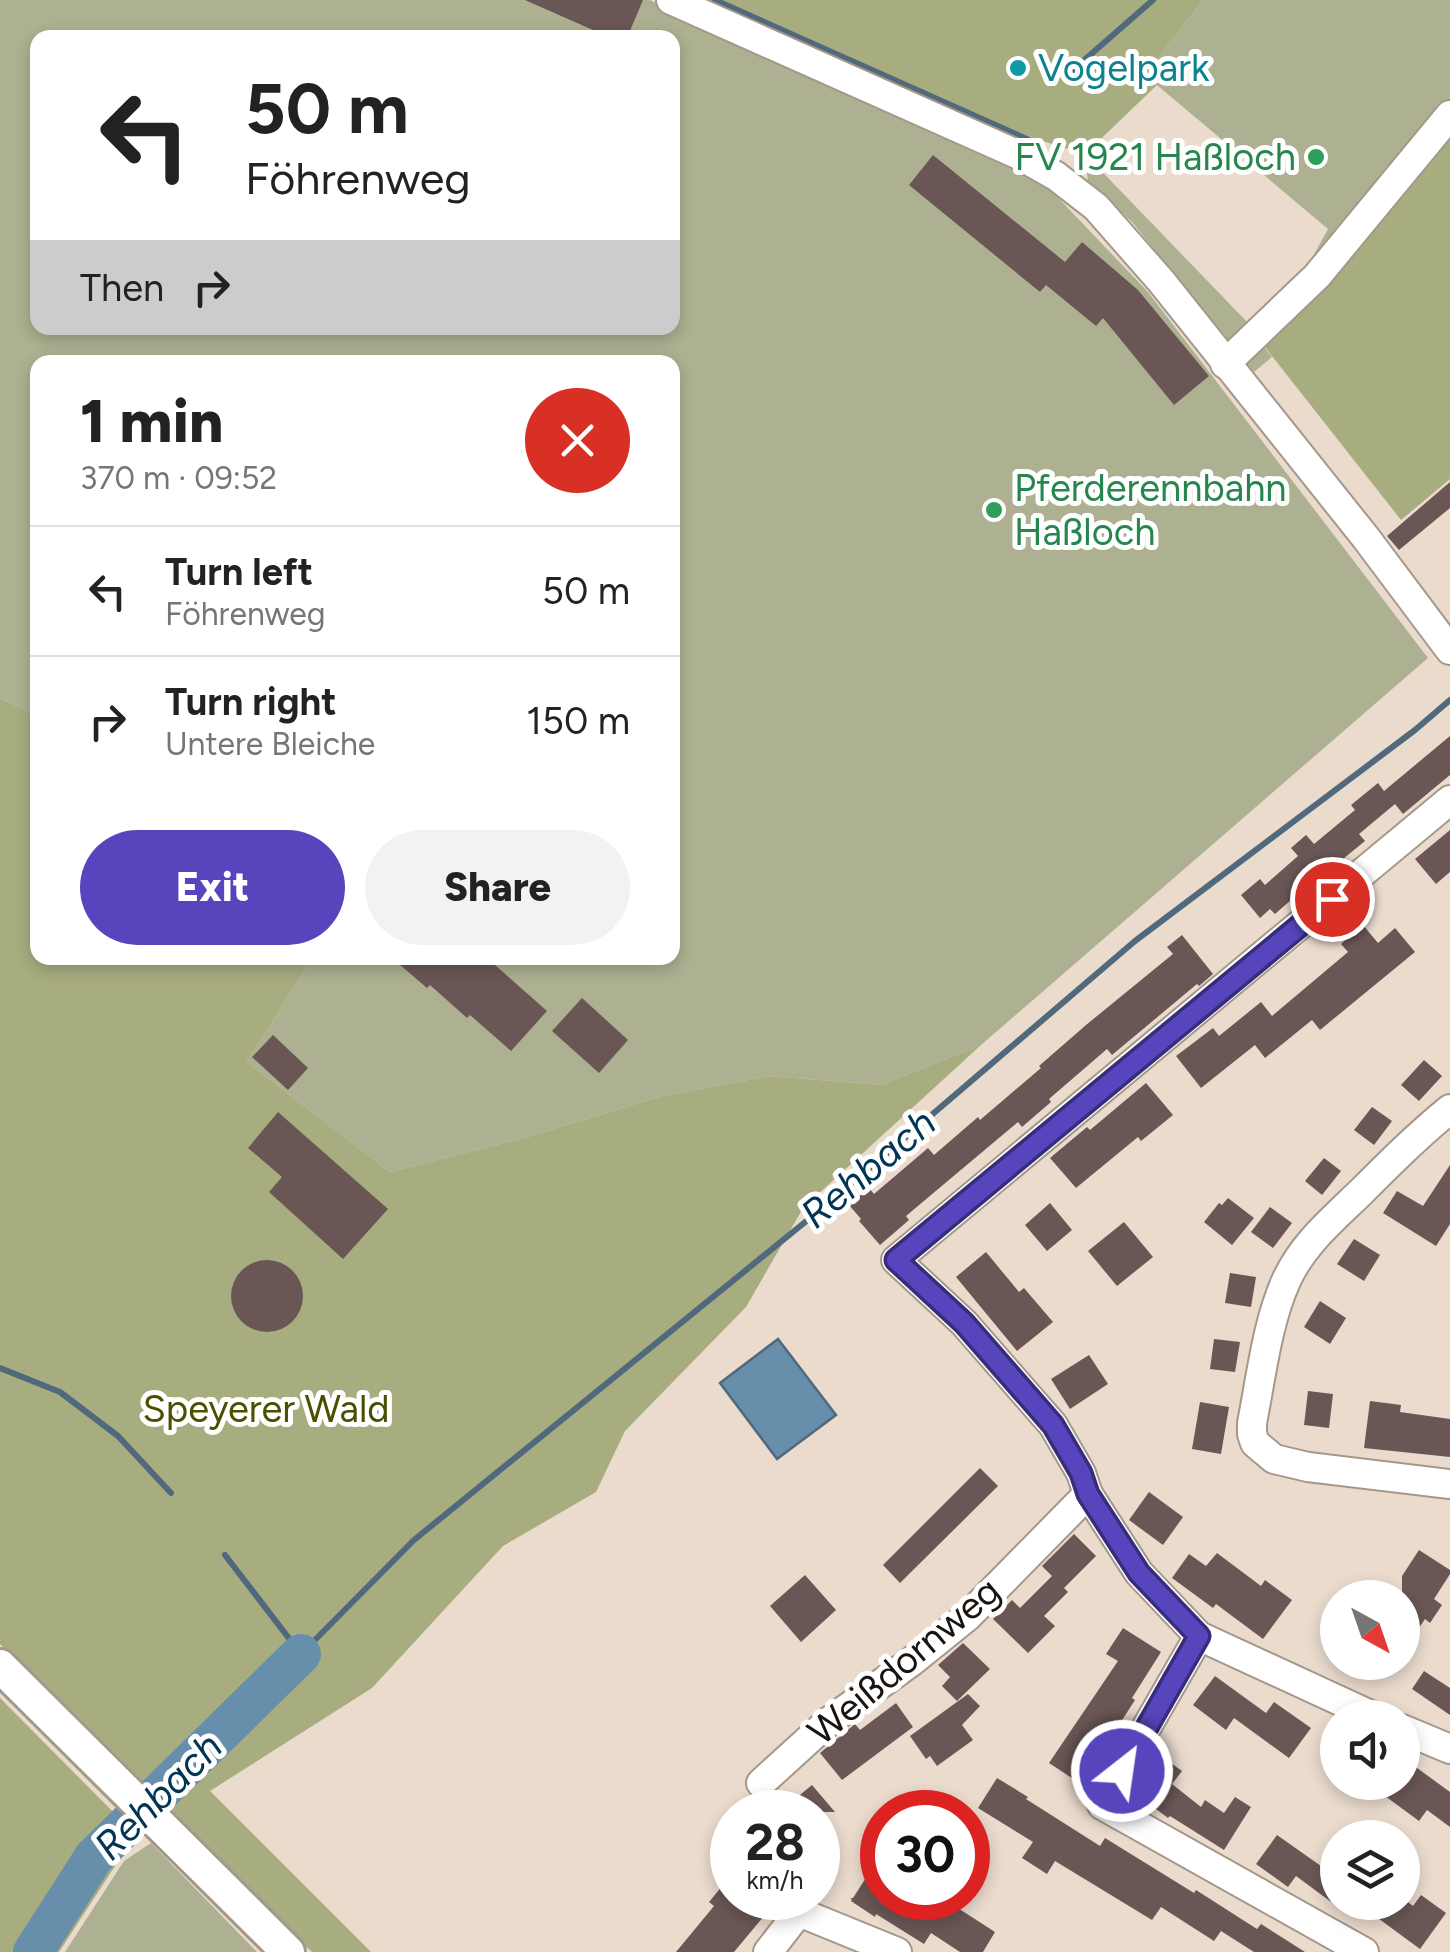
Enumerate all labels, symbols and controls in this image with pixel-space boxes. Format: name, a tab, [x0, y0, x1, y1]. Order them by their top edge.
place label: Vogelpark	[1038, 45, 1210, 91]
marker: Vogelpark	[1007, 57, 1029, 79]
text: 50 m	[245, 66, 409, 151]
icon: left	[80, 70, 210, 200]
place label: FV 1921 Haßloch	[1015, 134, 1296, 180]
marker: FV 1921 Haßloch	[1305, 146, 1327, 168]
text: Föhrenweg	[245, 151, 471, 205]
icon: right	[184, 260, 239, 315]
text: Then	[80, 265, 164, 311]
text: 1 min	[80, 385, 223, 457]
button: close	[525, 388, 630, 493]
text: 370 m · 09:52	[80, 459, 277, 497]
place label: Pferderennbahn Haßloch	[1014, 465, 1287, 555]
marker: Pferderennbahn Haßloch	[983, 499, 1005, 521]
text: Turn left	[165, 549, 313, 595]
icon: left	[80, 564, 135, 619]
text: 50 m	[542, 568, 630, 614]
text: Föhrenweg	[165, 595, 325, 633]
text: Turn right	[165, 679, 337, 725]
icon: right	[80, 694, 135, 749]
text: 150 m	[526, 698, 630, 744]
text: Untere Bleiche	[165, 725, 375, 763]
button: Exit	[80, 830, 345, 945]
button: Share	[365, 830, 630, 945]
pin	[1290, 857, 1375, 942]
icon: arrive	[1305, 872, 1360, 927]
water label: Rehbach	[791, 1098, 945, 1238]
park label: Speyerer Wald	[142, 1386, 390, 1432]
street label: Weißdornweg	[799, 1567, 1009, 1755]
north arrow	[1320, 1580, 1420, 1680]
map controls	[1320, 1580, 1420, 1920]
button: sound	[1320, 1700, 1420, 1800]
position arrow	[1070, 1719, 1174, 1823]
water label: Rehbach	[84, 1722, 232, 1870]
speed limit sign: 30	[860, 1790, 990, 1920]
text: 28	[745, 1812, 805, 1873]
button: layers	[1320, 1820, 1420, 1920]
text: km/h	[746, 1865, 804, 1895]

